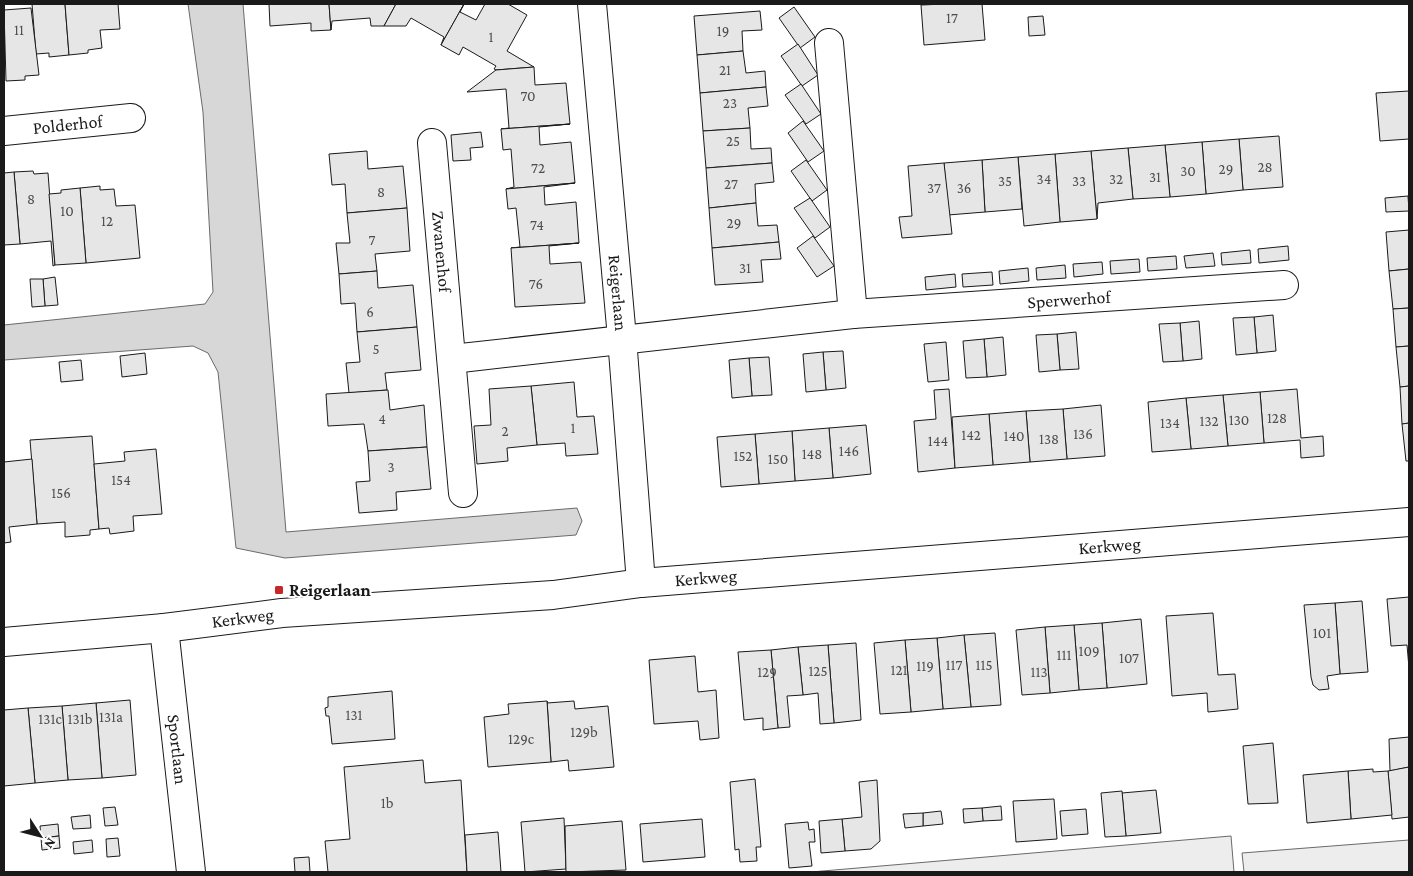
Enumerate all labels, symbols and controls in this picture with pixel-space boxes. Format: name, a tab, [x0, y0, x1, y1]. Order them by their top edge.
house number: 17	[946, 10, 958, 26]
house number: 11	[14, 22, 24, 38]
house number: 19	[717, 23, 729, 39]
house number: 1	[489, 29, 494, 45]
house number: 21	[719, 62, 731, 78]
house number: 70	[520, 88, 536, 104]
house number: 23	[723, 95, 737, 111]
street label: Polderhof	[32, 111, 105, 138]
house number: 25	[726, 133, 740, 149]
house number: 28	[1257, 159, 1273, 175]
house number: 72	[531, 160, 545, 176]
house number: 29	[1219, 161, 1233, 177]
house number: 30	[1180, 163, 1196, 179]
house number: 31	[1149, 169, 1161, 185]
house number: 34	[1037, 171, 1051, 187]
house number: 32	[1109, 171, 1123, 187]
house number: 35	[998, 173, 1012, 189]
house number: 33	[1072, 173, 1086, 189]
house number: 27	[724, 176, 738, 192]
house number: 37	[927, 180, 941, 196]
house number: 36	[957, 180, 971, 196]
house number: 8	[377, 184, 385, 200]
house number: 8	[27, 191, 35, 207]
house number: 10	[60, 203, 74, 219]
street label: Zwanenhof	[428, 210, 455, 295]
house number: 12	[101, 213, 113, 229]
house number: 29	[727, 215, 741, 231]
house number: 74	[530, 217, 544, 233]
house number: 7	[369, 232, 376, 248]
street label: Reigerlaan	[605, 254, 631, 332]
house number: 31	[739, 260, 751, 276]
house number: 76	[529, 276, 543, 292]
street label: Sperwerhof	[1027, 287, 1113, 312]
house number: 6	[366, 304, 374, 320]
house number: 5	[372, 341, 380, 357]
house number: 128	[1267, 410, 1287, 426]
house number: 4	[378, 411, 386, 427]
house number: 130	[1229, 412, 1249, 428]
house number: 132	[1199, 413, 1219, 429]
house number: 134	[1160, 415, 1180, 431]
house number: 1	[571, 420, 576, 436]
house number: 2	[501, 423, 509, 439]
house number: 136	[1073, 426, 1093, 442]
house number: 142	[961, 427, 981, 443]
house number: 140	[1003, 428, 1025, 444]
house number: 138	[1039, 431, 1059, 447]
house number: 144	[928, 433, 948, 449]
house number: 146	[839, 443, 859, 459]
house number: 148	[802, 446, 822, 462]
house number: 152	[734, 448, 752, 464]
house number: 150	[768, 451, 788, 467]
house number: 3	[387, 459, 395, 475]
house number: 154	[111, 472, 131, 488]
house number: 156	[51, 485, 71, 501]
street label: Kerkweg	[1078, 533, 1142, 558]
street label: Kerkweg	[674, 565, 738, 590]
place label: Reigerlaan	[289, 580, 371, 600]
marker: Reigerlaan	[273, 584, 285, 596]
street label: Kerkweg	[211, 604, 275, 632]
house number: 101	[1313, 625, 1331, 641]
house number: 109	[1078, 643, 1100, 659]
house number: 111	[1057, 647, 1071, 663]
house number: 107	[1119, 650, 1139, 666]
house number: 117	[946, 657, 963, 673]
house number: 115	[975, 657, 993, 673]
house number: 119	[916, 658, 934, 674]
house number: 121	[890, 662, 908, 678]
house number: 125	[808, 663, 828, 679]
house number: 129	[757, 664, 777, 680]
house number: 113	[1030, 664, 1048, 680]
house number: 131	[345, 707, 363, 723]
house number: 131a	[99, 709, 123, 725]
house number: 131c	[38, 711, 62, 727]
house number: 131b	[68, 711, 93, 727]
street label: Sportlaan	[164, 713, 191, 786]
house number: 129b	[570, 724, 598, 740]
house number: 129c	[508, 731, 535, 747]
house number: 1b	[381, 795, 394, 811]
north arrow	[15, 811, 65, 861]
text: N	[41, 835, 60, 853]

